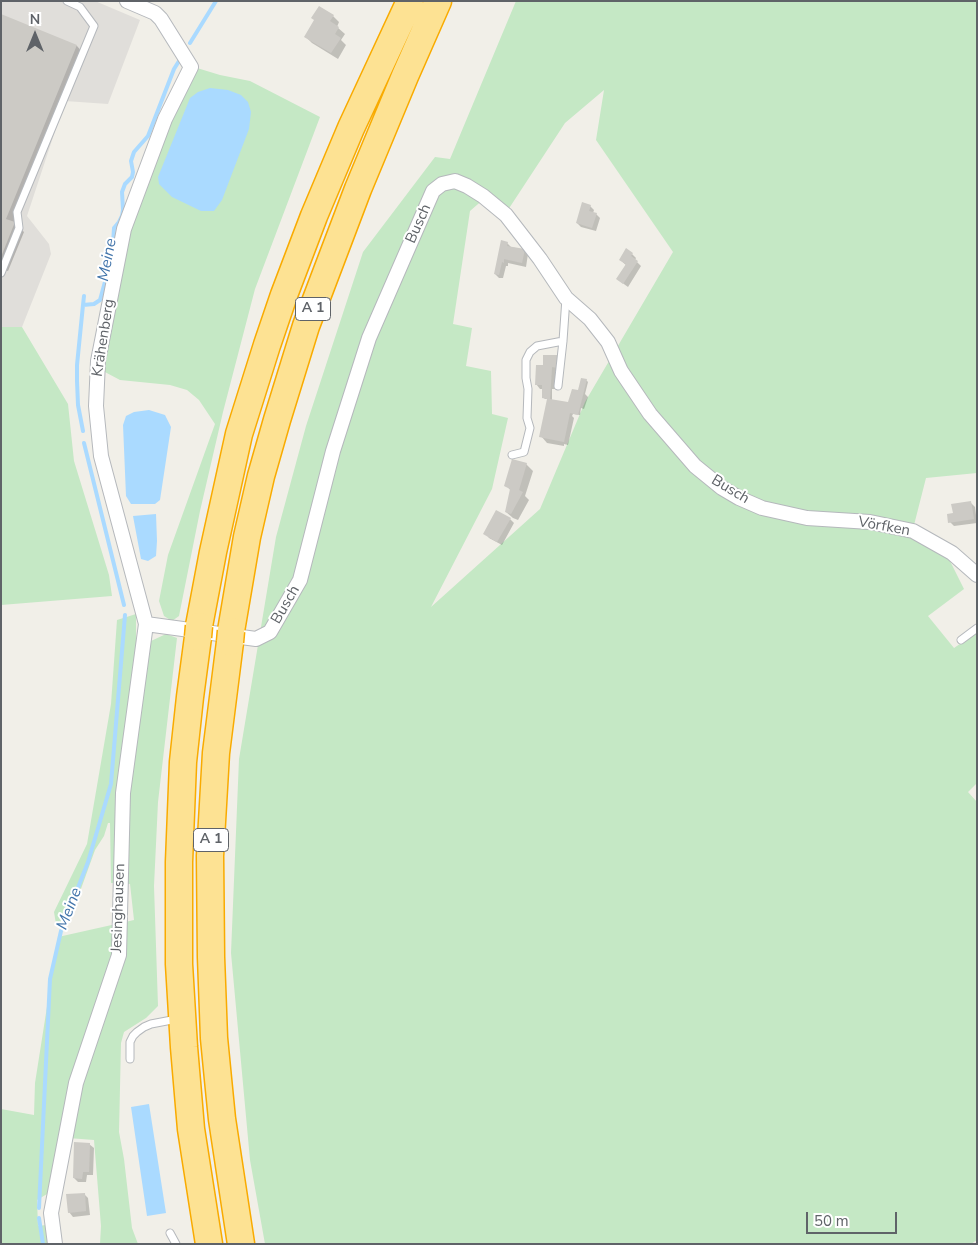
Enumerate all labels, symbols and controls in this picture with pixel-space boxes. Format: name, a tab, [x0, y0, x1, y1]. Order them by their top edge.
north arrow	[10, 10, 60, 60]
text: N	[30, 10, 40, 29]
street label: Busch	[402, 202, 436, 246]
water label: Meine	[94, 237, 122, 283]
street label: Krähenberg	[89, 298, 119, 378]
road number: A 1	[296, 298, 330, 320]
street label: Busch	[708, 472, 752, 508]
street label: Vörfken	[857, 514, 911, 540]
street label: Busch	[268, 583, 304, 627]
road number: A 1	[194, 828, 228, 852]
street label: Jesinghausen	[108, 863, 130, 953]
water label: Meine	[53, 885, 87, 933]
scale bar	[808, 1202, 899, 1234]
text: 50 m	[814, 1211, 849, 1231]

